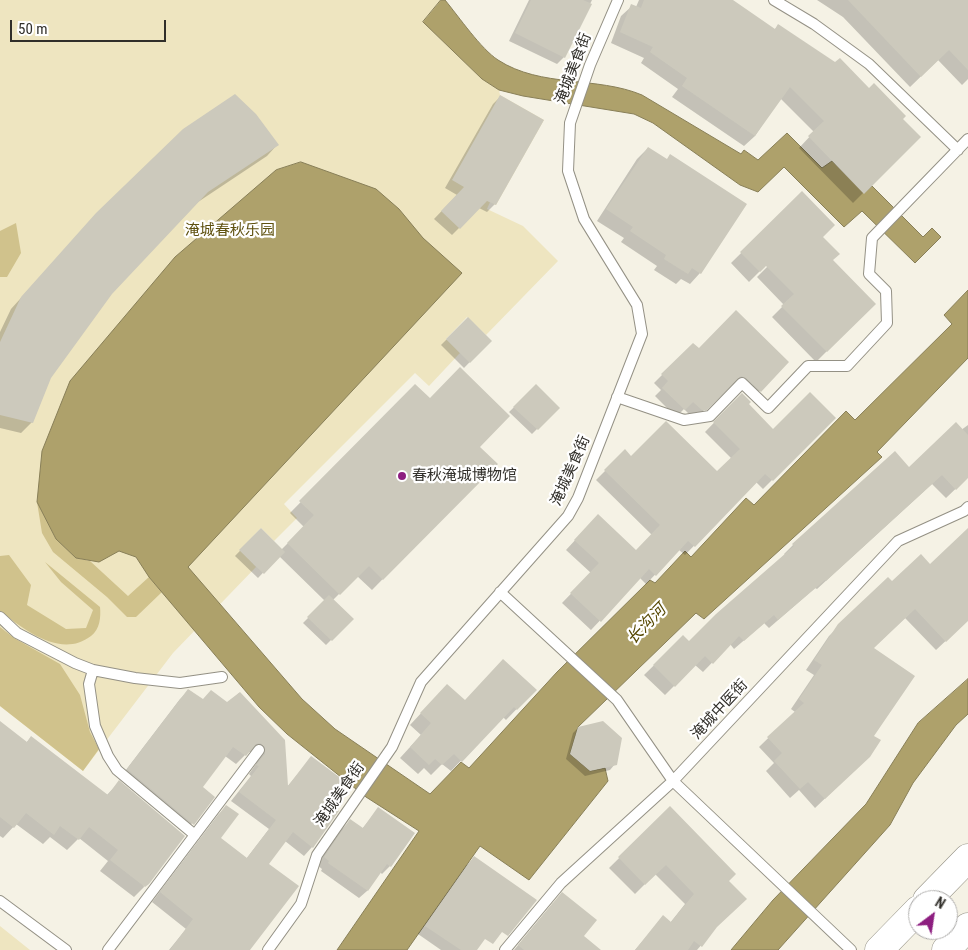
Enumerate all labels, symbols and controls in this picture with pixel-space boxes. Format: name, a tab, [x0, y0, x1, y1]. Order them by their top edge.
scale bar	[12, 10, 169, 42]
text: 50 m	[18, 20, 48, 38]
street label: 淹城美食街	[552, 31, 596, 107]
park label: 淹城春秋乐园	[185, 222, 275, 240]
street label: 淹城美食街	[548, 433, 594, 509]
place label: 春秋淹城博物馆	[412, 467, 517, 485]
marker: 春秋淹城博物馆	[396, 470, 408, 482]
water label: 长沟河	[623, 601, 671, 649]
street label: 淹城中医街	[688, 676, 752, 744]
street label: 淹城美食街	[311, 759, 369, 831]
north arrow	[908, 890, 958, 940]
text: N	[932, 894, 948, 912]

